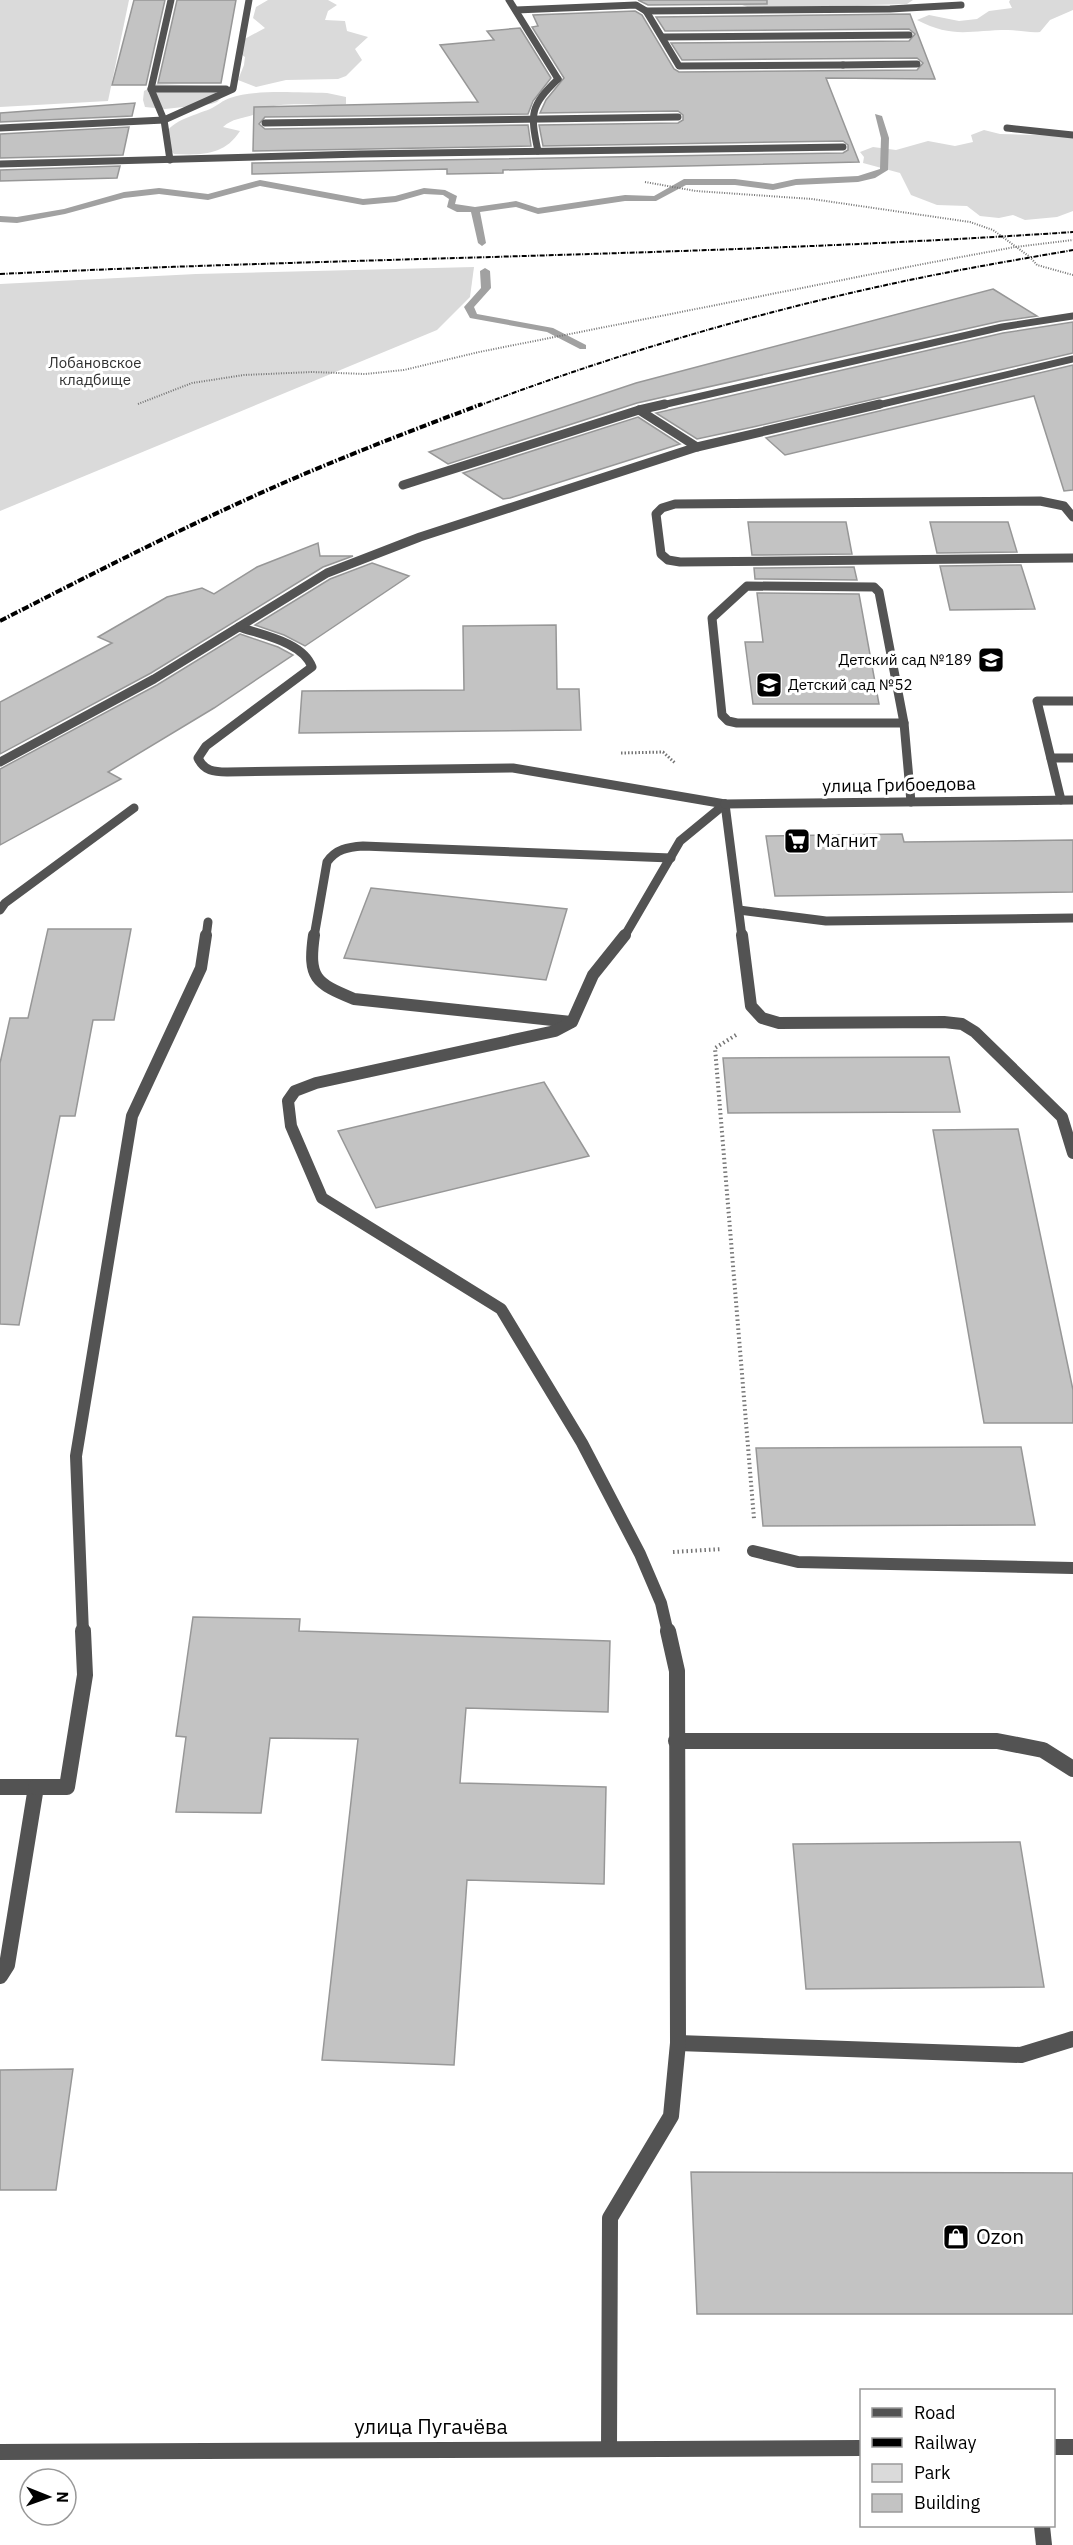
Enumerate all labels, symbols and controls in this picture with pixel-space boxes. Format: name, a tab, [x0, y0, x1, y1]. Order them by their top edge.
park label: Лобановское кладбище	[49, 353, 142, 389]
school or university icon: Детский сад №189	[976, 645, 1006, 675]
place label: Детский сад №189	[838, 650, 972, 669]
school or university icon: Детский сад №52	[754, 670, 784, 700]
place label: Детский сад №52	[788, 675, 913, 694]
street label: улица Грибоедова	[822, 772, 976, 797]
supermarket icon: Магнит	[782, 826, 812, 856]
place label: Магнит	[816, 829, 878, 852]
shop icon: Ozon	[941, 2222, 971, 2252]
place label: Ozon	[976, 2222, 1024, 2250]
legend	[860, 2389, 1055, 2527]
text: Road	[914, 2401, 955, 2424]
street label: улица Пугачёва	[354, 2412, 508, 2440]
text: Railway	[914, 2431, 976, 2454]
text: Park	[914, 2461, 951, 2484]
north arrow	[18, 2467, 78, 2527]
text: N	[53, 2491, 73, 2503]
text: Building	[914, 2491, 981, 2514]

